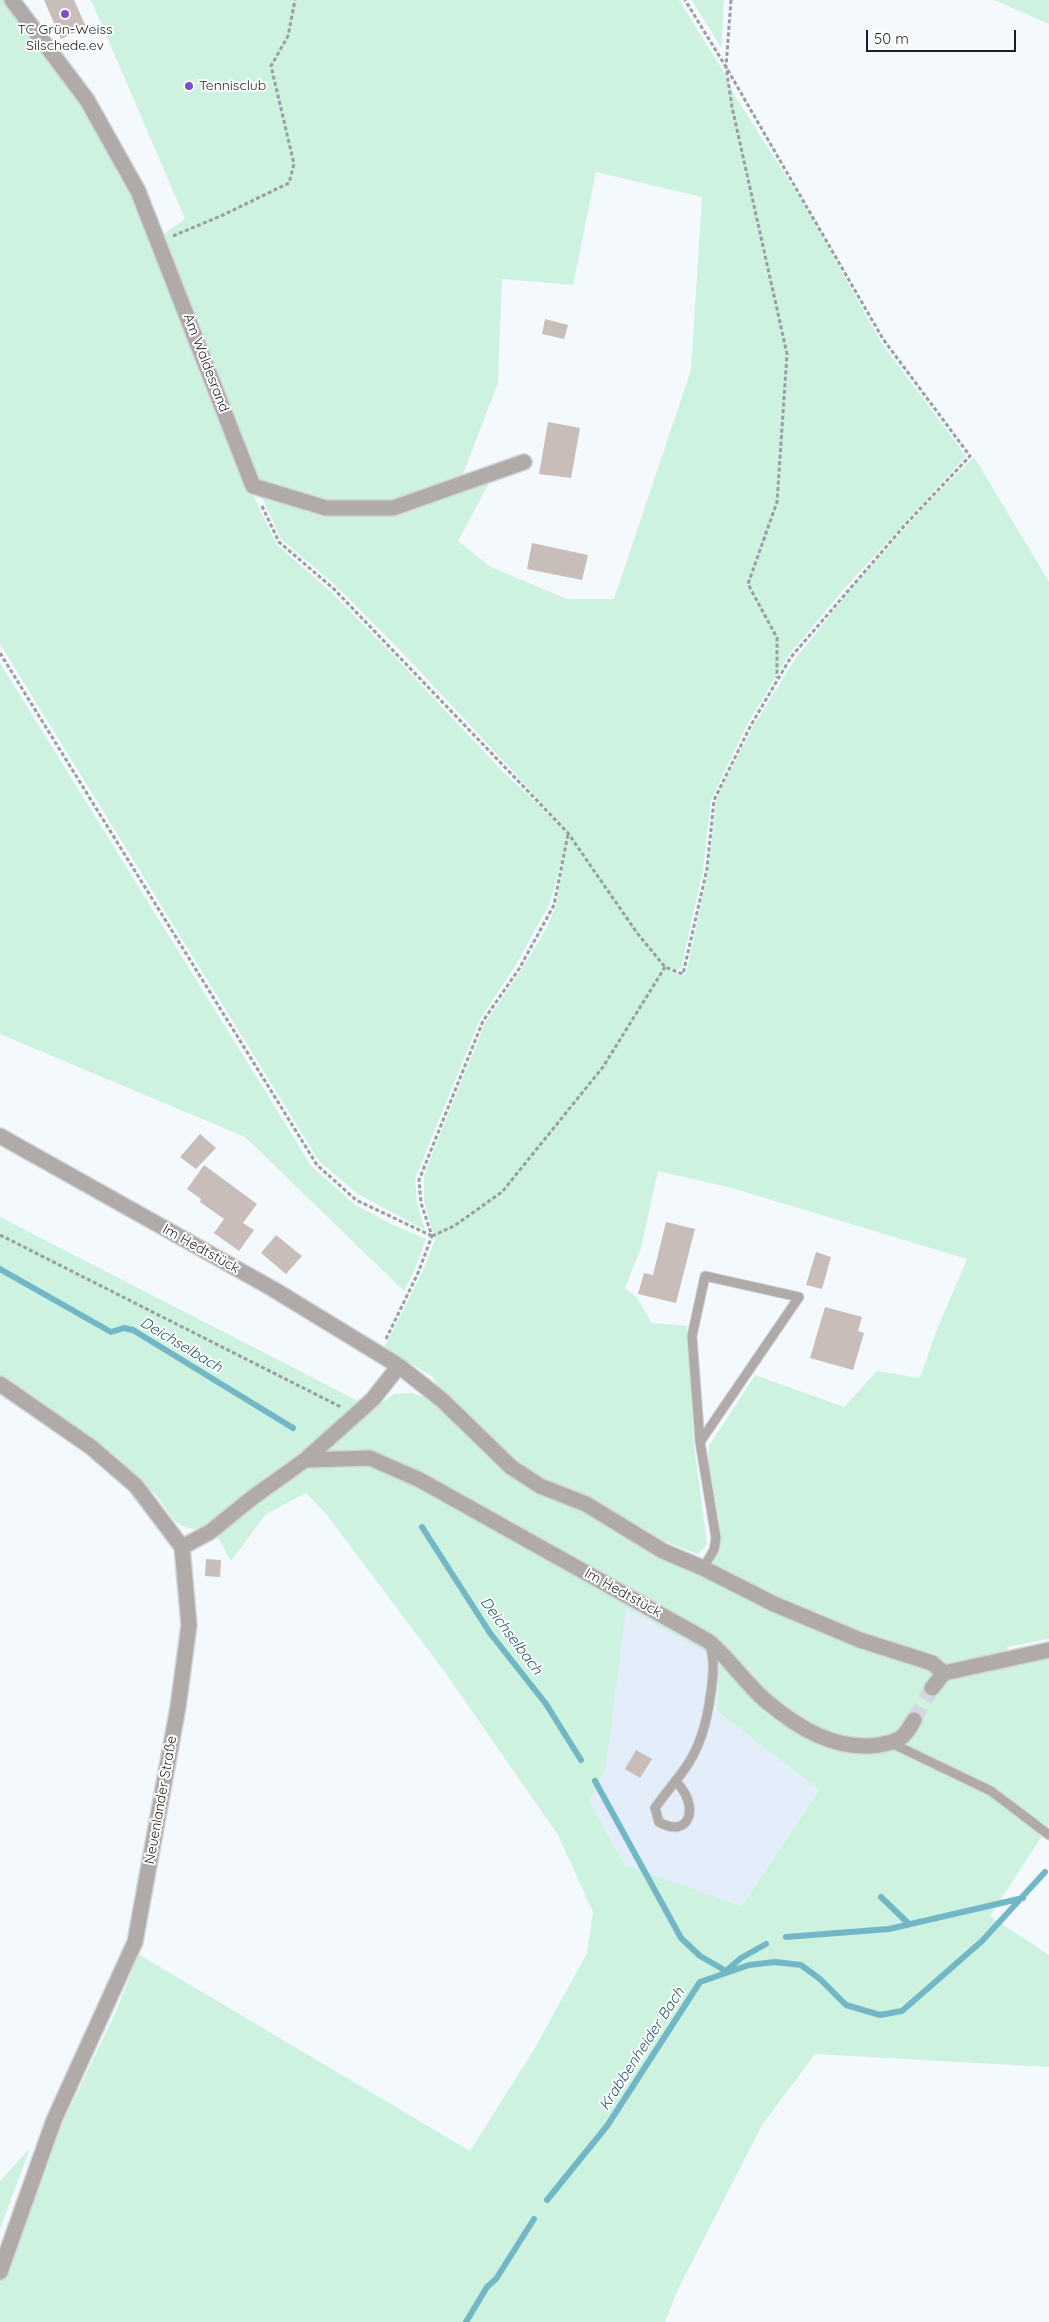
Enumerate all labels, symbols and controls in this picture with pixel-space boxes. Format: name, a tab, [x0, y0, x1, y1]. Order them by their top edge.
marker: TC Grün-Weiss Silschede.ev	[59, 8, 71, 20]
scale bar	[869, 20, 1019, 52]
place label: TC Grün-Weiss Silschede.ev	[17, 22, 113, 54]
text: 50 m	[874, 29, 909, 48]
place label: Tennisclub	[199, 78, 266, 94]
marker: Tennisclub	[183, 80, 195, 92]
street label: Am Waldesrand	[180, 312, 232, 414]
street label: Im Hedtstück	[159, 1221, 243, 1277]
water label: Deichselbach	[137, 1314, 225, 1376]
street label: Im Hedtstück	[581, 1565, 665, 1621]
water label: Deichselbach	[476, 1594, 546, 1678]
street label: Neuenlander Straße	[141, 1734, 181, 1866]
water label: Krabbenheider Bach	[596, 1984, 688, 2114]

